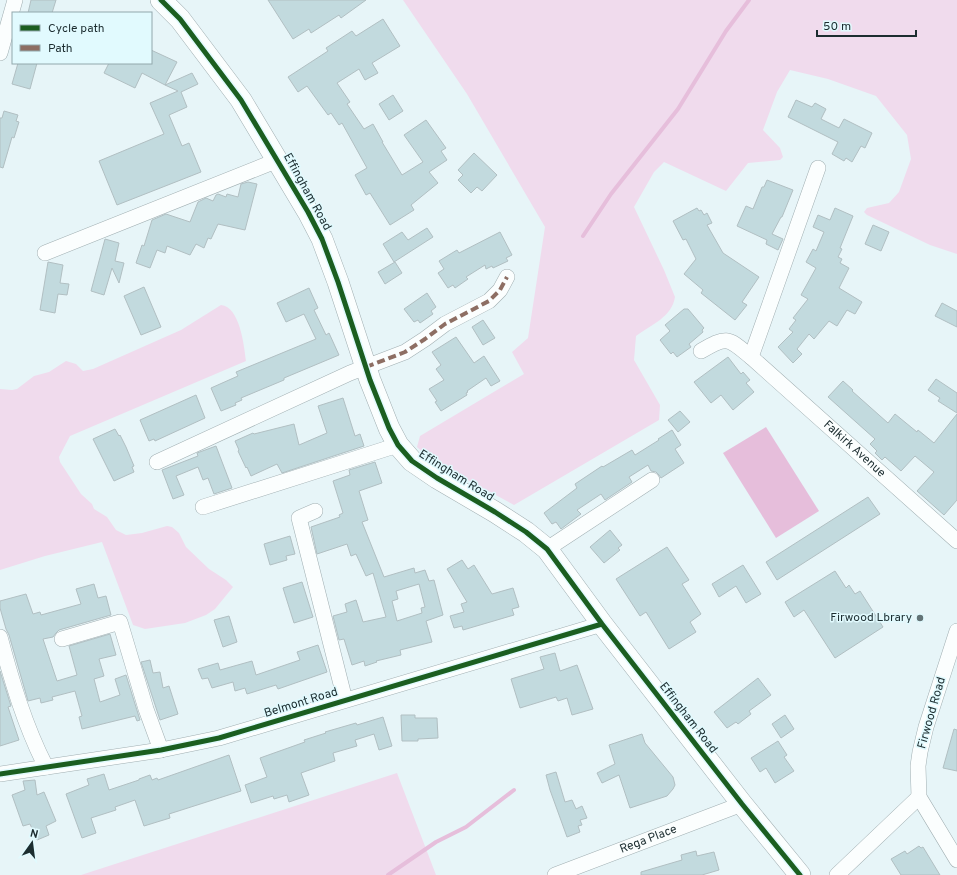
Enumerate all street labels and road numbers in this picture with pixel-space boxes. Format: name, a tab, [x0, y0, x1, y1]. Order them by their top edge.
street label: Effingham Road	[279, 150, 335, 234]
street label: Falkirk Avenue	[820, 417, 889, 481]
street label: Effingham Road	[415, 446, 497, 506]
street label: Firwood Road	[914, 675, 950, 751]
street label: Effingham Road	[655, 679, 721, 757]
street label: Belmont Road	[262, 684, 340, 722]
street label: Rega Place	[618, 821, 679, 858]

